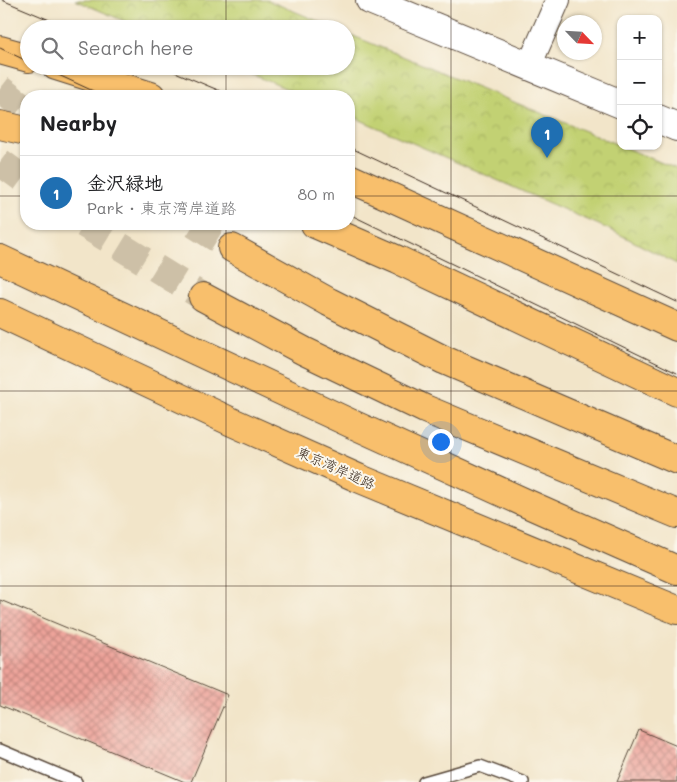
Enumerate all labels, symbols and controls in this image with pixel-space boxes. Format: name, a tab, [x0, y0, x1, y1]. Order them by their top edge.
north arrow	[557, 15, 602, 60]
map controls	[617, 15, 662, 150]
button: +	[617, 15, 662, 60]
search box	[20, 20, 355, 75]
icon: search	[38, 34, 66, 62]
text: Search here	[78, 35, 194, 60]
button: −	[617, 60, 662, 105]
button: locate	[617, 105, 662, 150]
text: Nearby	[40, 109, 117, 136]
pin: 1	[531, 117, 563, 158]
text: 金沢緑地	[87, 170, 163, 195]
text: 1	[52, 183, 60, 204]
text: 80 m	[298, 183, 335, 204]
text: Park · 東京湾岸道路	[87, 197, 237, 218]
your location	[428, 429, 454, 455]
street label: 東京湾岸道路	[294, 442, 378, 493]

